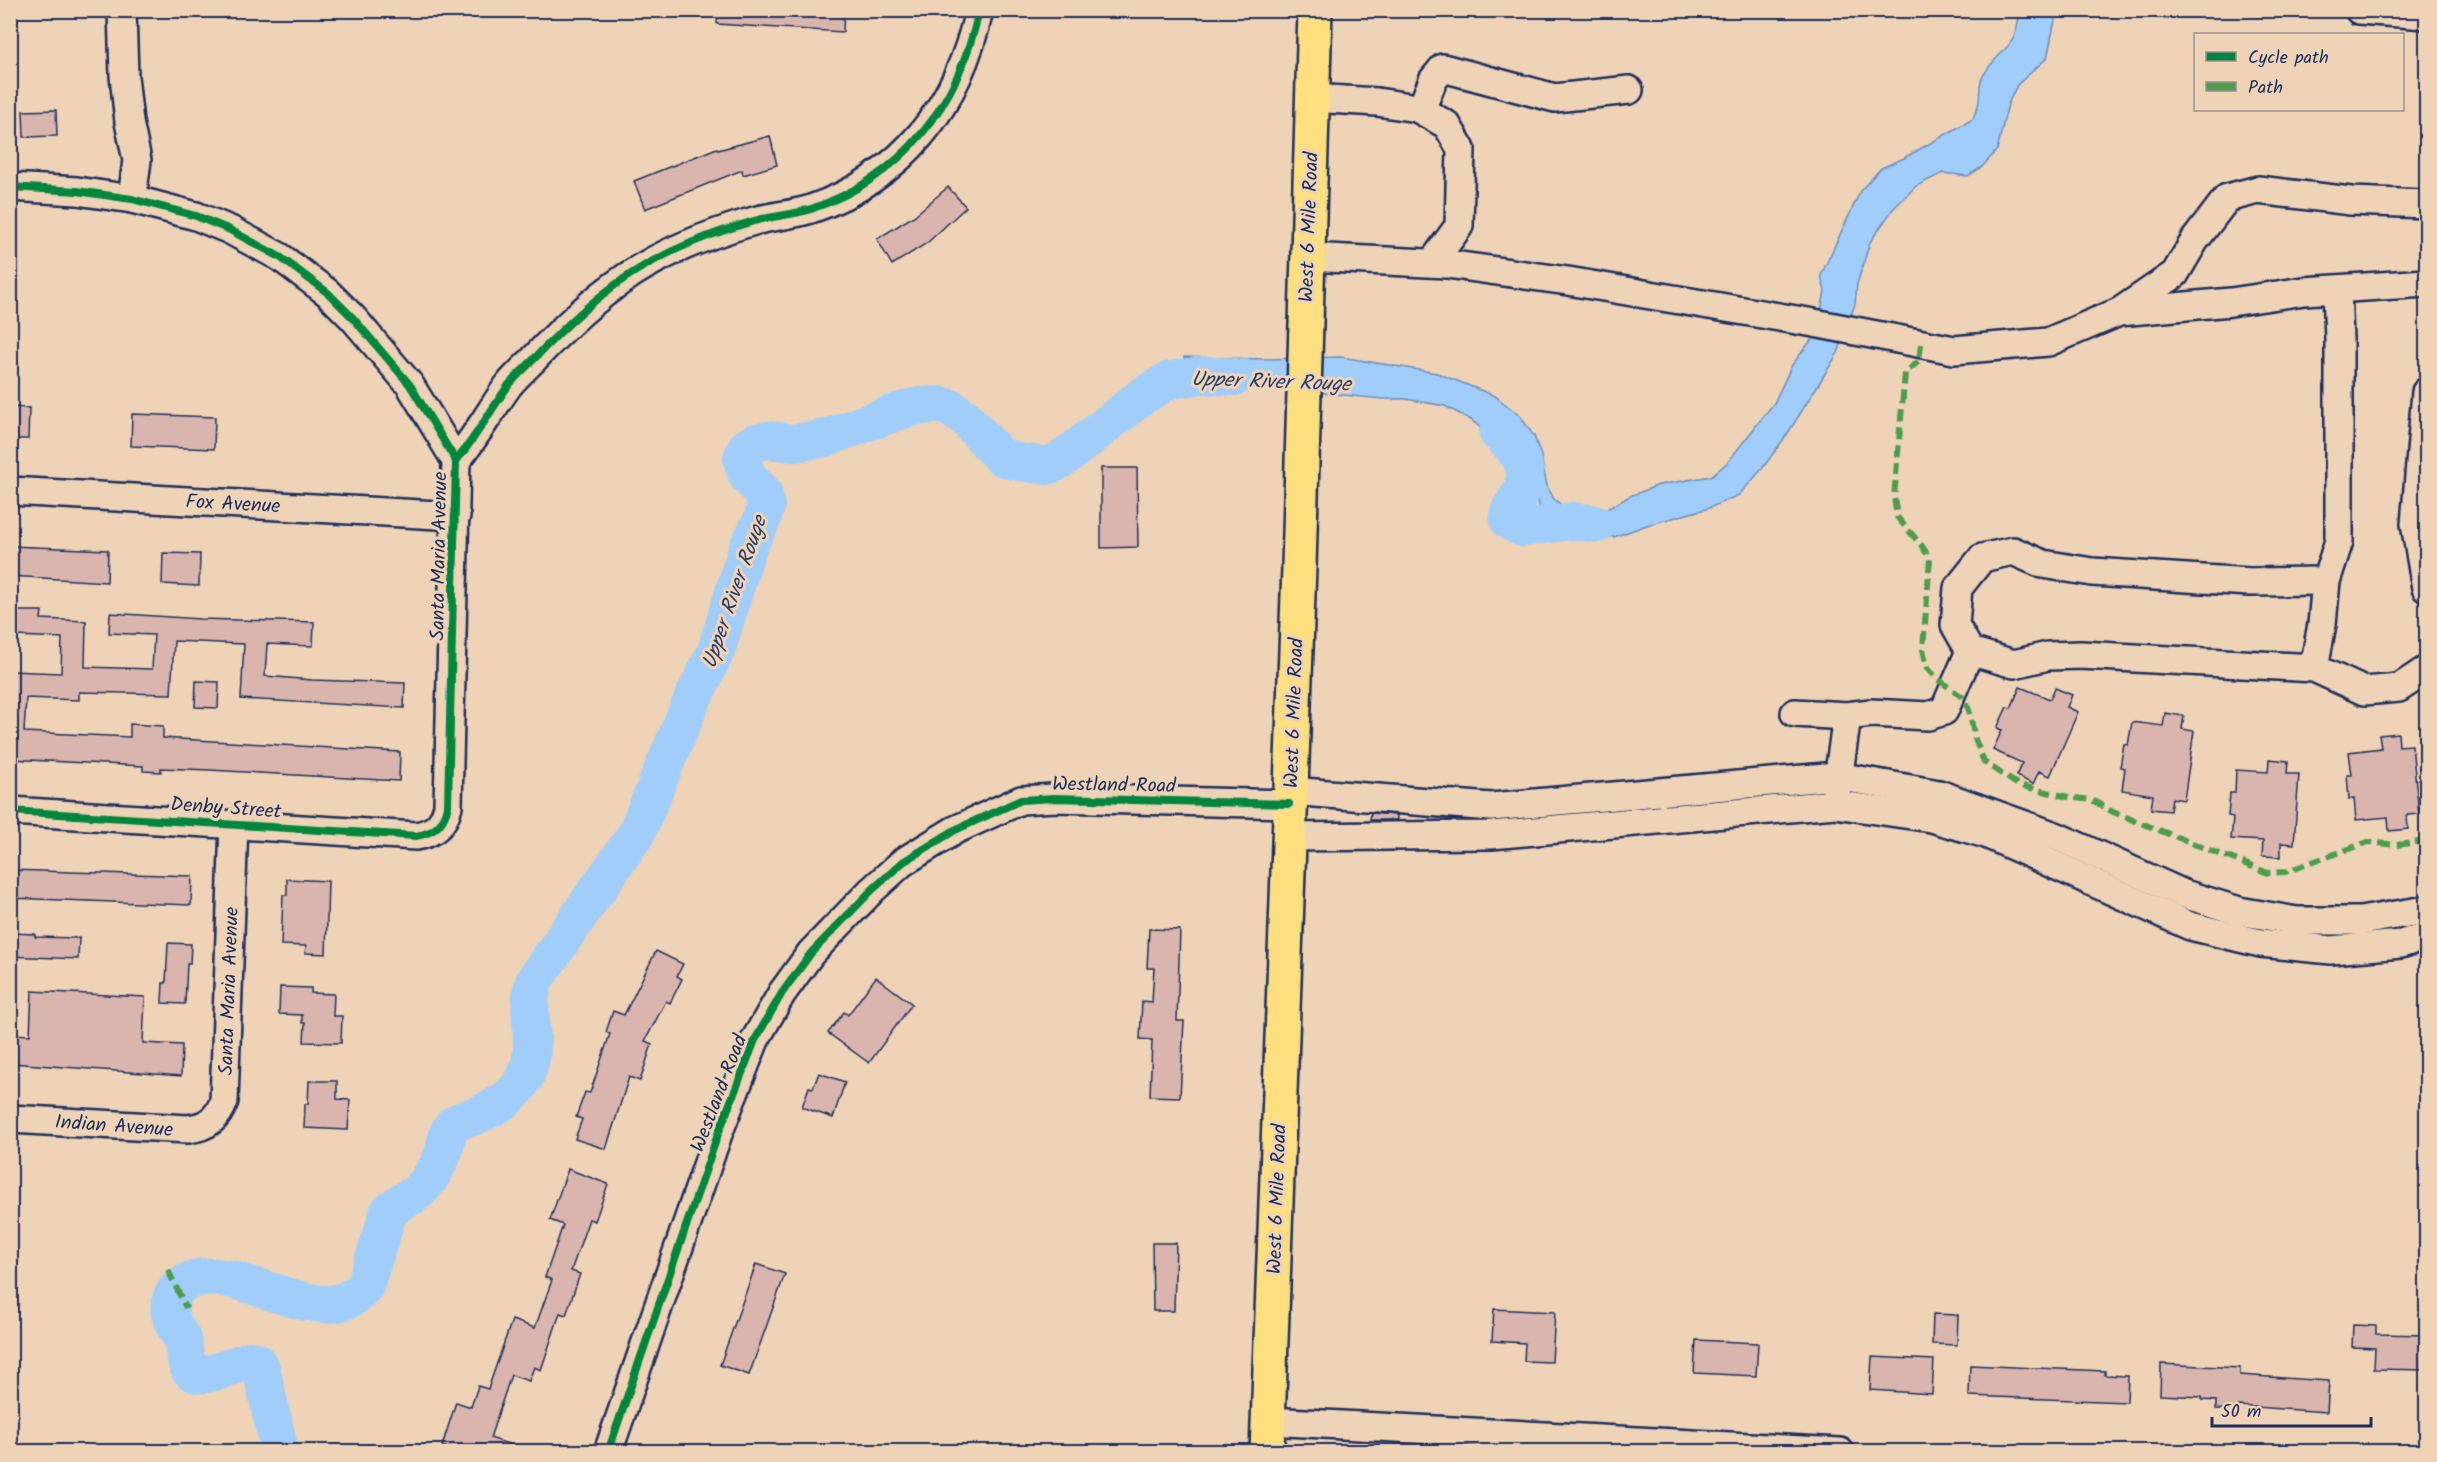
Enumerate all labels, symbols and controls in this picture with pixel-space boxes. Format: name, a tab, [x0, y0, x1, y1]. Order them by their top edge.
legend	[2194, 33, 2404, 111]
text: Cycle path	[2248, 44, 2329, 73]
text: Path	[2248, 74, 2283, 103]
street label: West 6 Mile Road	[1291, 150, 1329, 303]
water label: Upper River Rouge	[1191, 363, 1354, 402]
street label: Santa Maria Avenue	[423, 471, 457, 641]
street label: Fox Avenue	[185, 487, 281, 523]
water label: Upper River Rouge	[694, 509, 778, 673]
street label: West 6 Mile Road	[1276, 636, 1314, 789]
street label: Westland Road	[1052, 769, 1177, 803]
street label: Denby Street	[169, 789, 283, 829]
street label: Santa Maria Avenue	[211, 906, 249, 1076]
street label: Westland Road	[683, 1029, 757, 1157]
street label: Indian Avenue	[54, 1107, 174, 1147]
street label: West 6 Mile Road	[1259, 1122, 1297, 1275]
scale bar	[2212, 1390, 2371, 1428]
text: 50 m	[2221, 1398, 2261, 1427]

